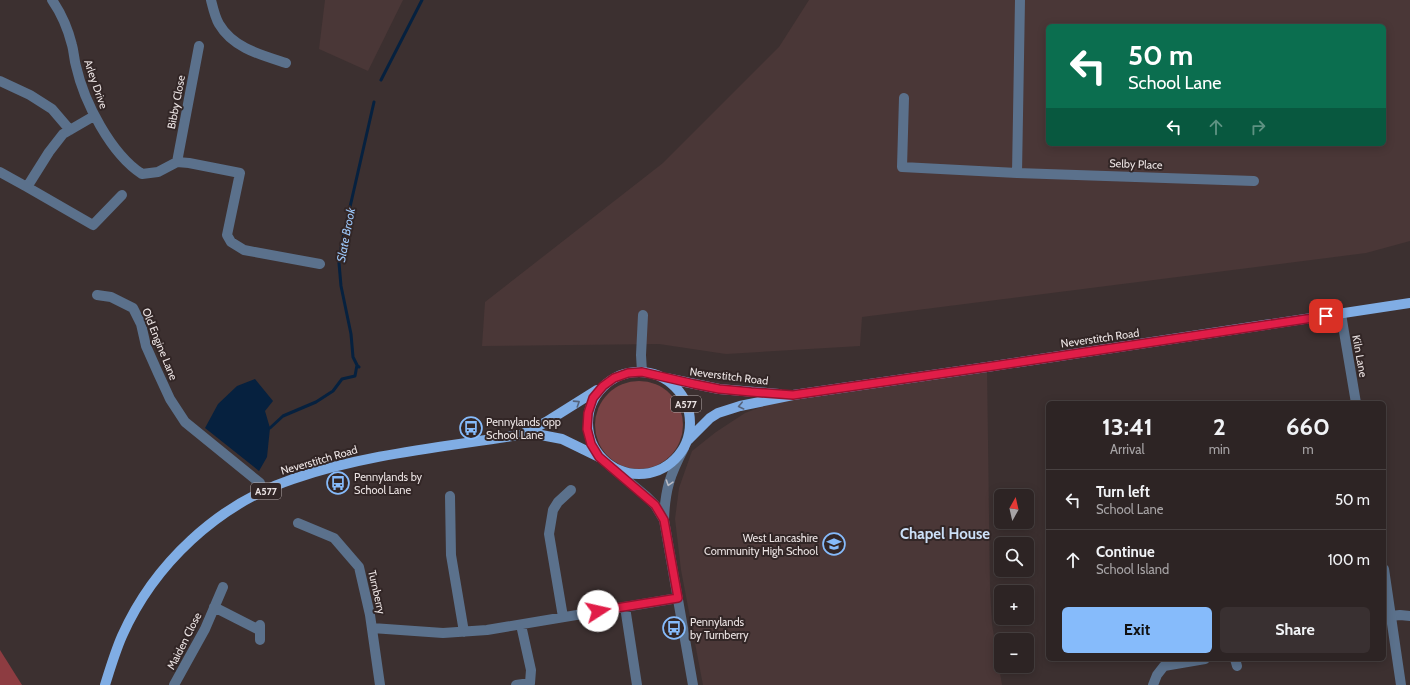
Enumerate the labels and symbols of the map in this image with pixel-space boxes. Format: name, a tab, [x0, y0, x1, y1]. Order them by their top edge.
street label: Arley Drive	[81, 58, 111, 111]
street label: Bibby Close	[164, 74, 188, 130]
street label: Selby Place	[1109, 156, 1163, 172]
water label: Slate Brook	[333, 206, 358, 263]
pin	[1309, 299, 1343, 333]
street label: Old Engine Lane	[139, 306, 181, 382]
street label: Neverstitch Road	[1060, 326, 1140, 350]
street label: Kiln Lane	[1349, 334, 1371, 379]
street label: Neverstitch Road	[689, 364, 769, 388]
road number: A577	[671, 396, 701, 412]
one-way arrow	[573, 400, 580, 407]
one-way arrow	[738, 401, 744, 409]
bus stop icon: Pennylands opp School Lane	[458, 415, 484, 441]
place label: Pennylands opp School Lane	[486, 415, 561, 442]
street label: Neverstitch Road	[279, 442, 359, 478]
bus stop icon: Pennylands by School Lane	[325, 470, 351, 496]
place label: Pennylands by School Lane	[354, 470, 423, 497]
one-way arrow	[665, 479, 674, 486]
road number: A577	[251, 483, 281, 499]
north arrow	[994, 489, 1034, 529]
district label: Chapel House	[900, 525, 990, 543]
place label: West Lancashire Community High School	[704, 531, 818, 558]
school or university icon: West Lancashire Community High School	[821, 531, 847, 557]
street label: Turnberry	[365, 569, 389, 616]
position arrow	[577, 590, 619, 632]
street label: Maiden Close	[164, 610, 205, 672]
bus stop icon: Pennylands by Turnberry	[661, 615, 687, 641]
place label: Pennylands by Turnberry	[690, 615, 749, 642]

